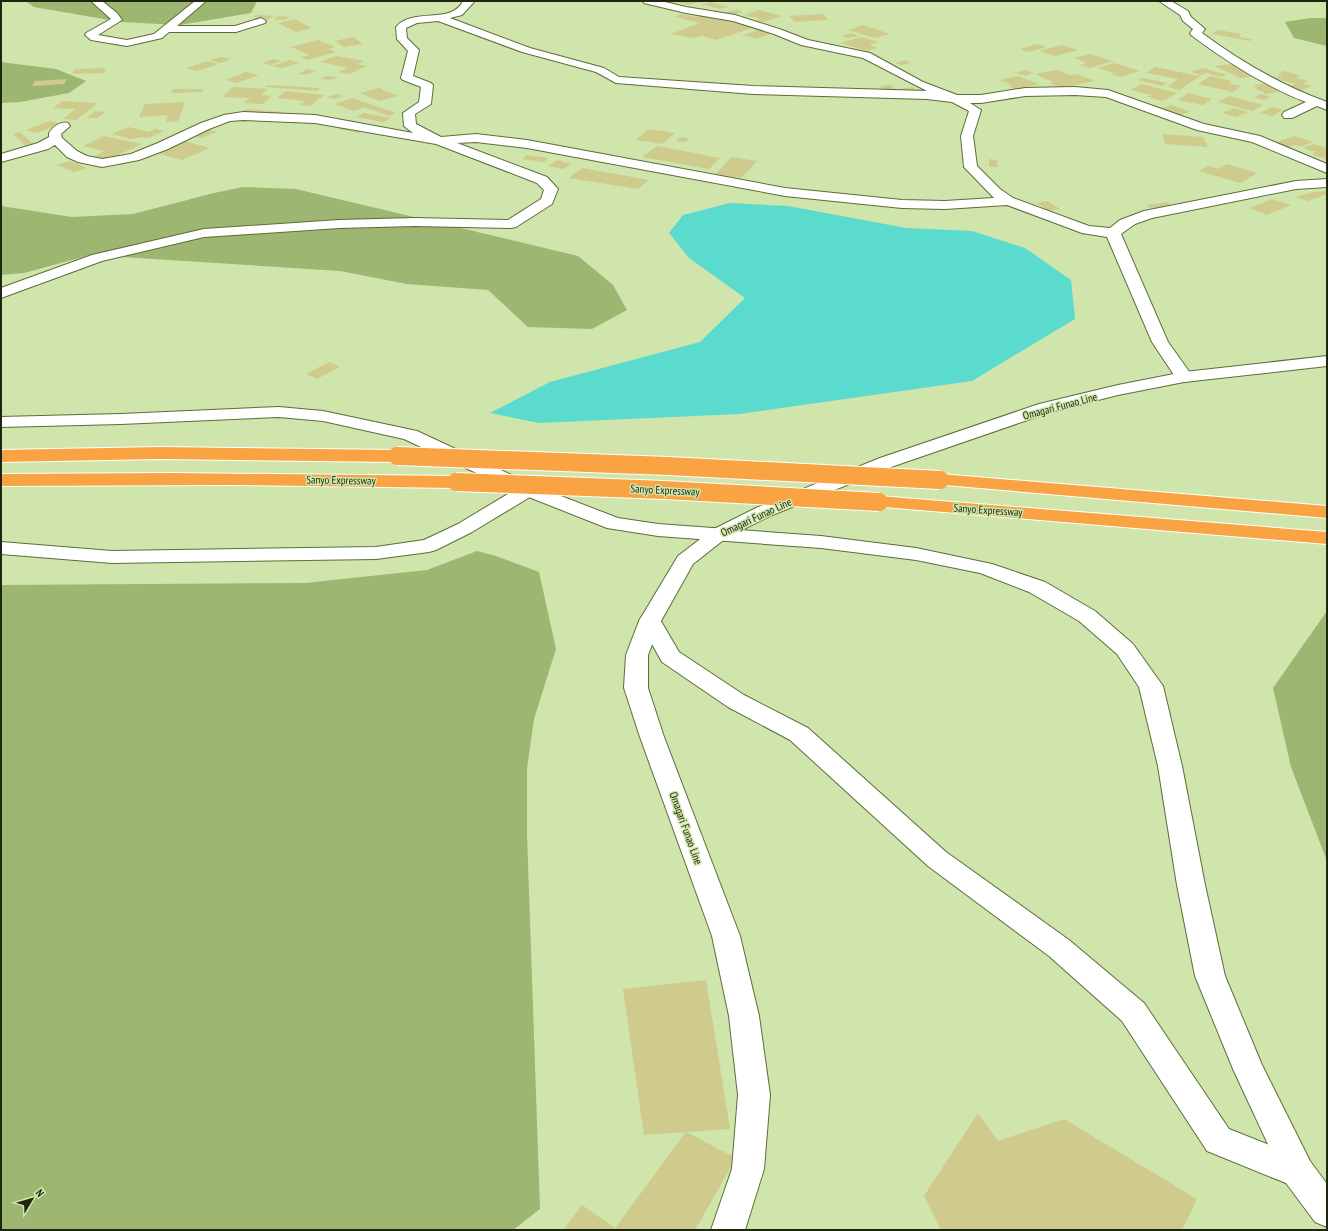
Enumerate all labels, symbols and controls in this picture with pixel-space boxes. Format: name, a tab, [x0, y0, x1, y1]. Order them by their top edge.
street label: Omagari Funao Line	[1021, 389, 1099, 423]
street label: Sanyo Expressway	[306, 472, 377, 488]
street label: Sanyo Expressway	[630, 481, 701, 499]
street label: Omagari Funao Line	[718, 494, 794, 539]
street label: Sanyo Expressway	[953, 501, 1024, 519]
street label: Omagari Funao Line	[666, 790, 706, 867]
north arrow	[12, 1179, 52, 1219]
text: N	[33, 1186, 47, 1200]

